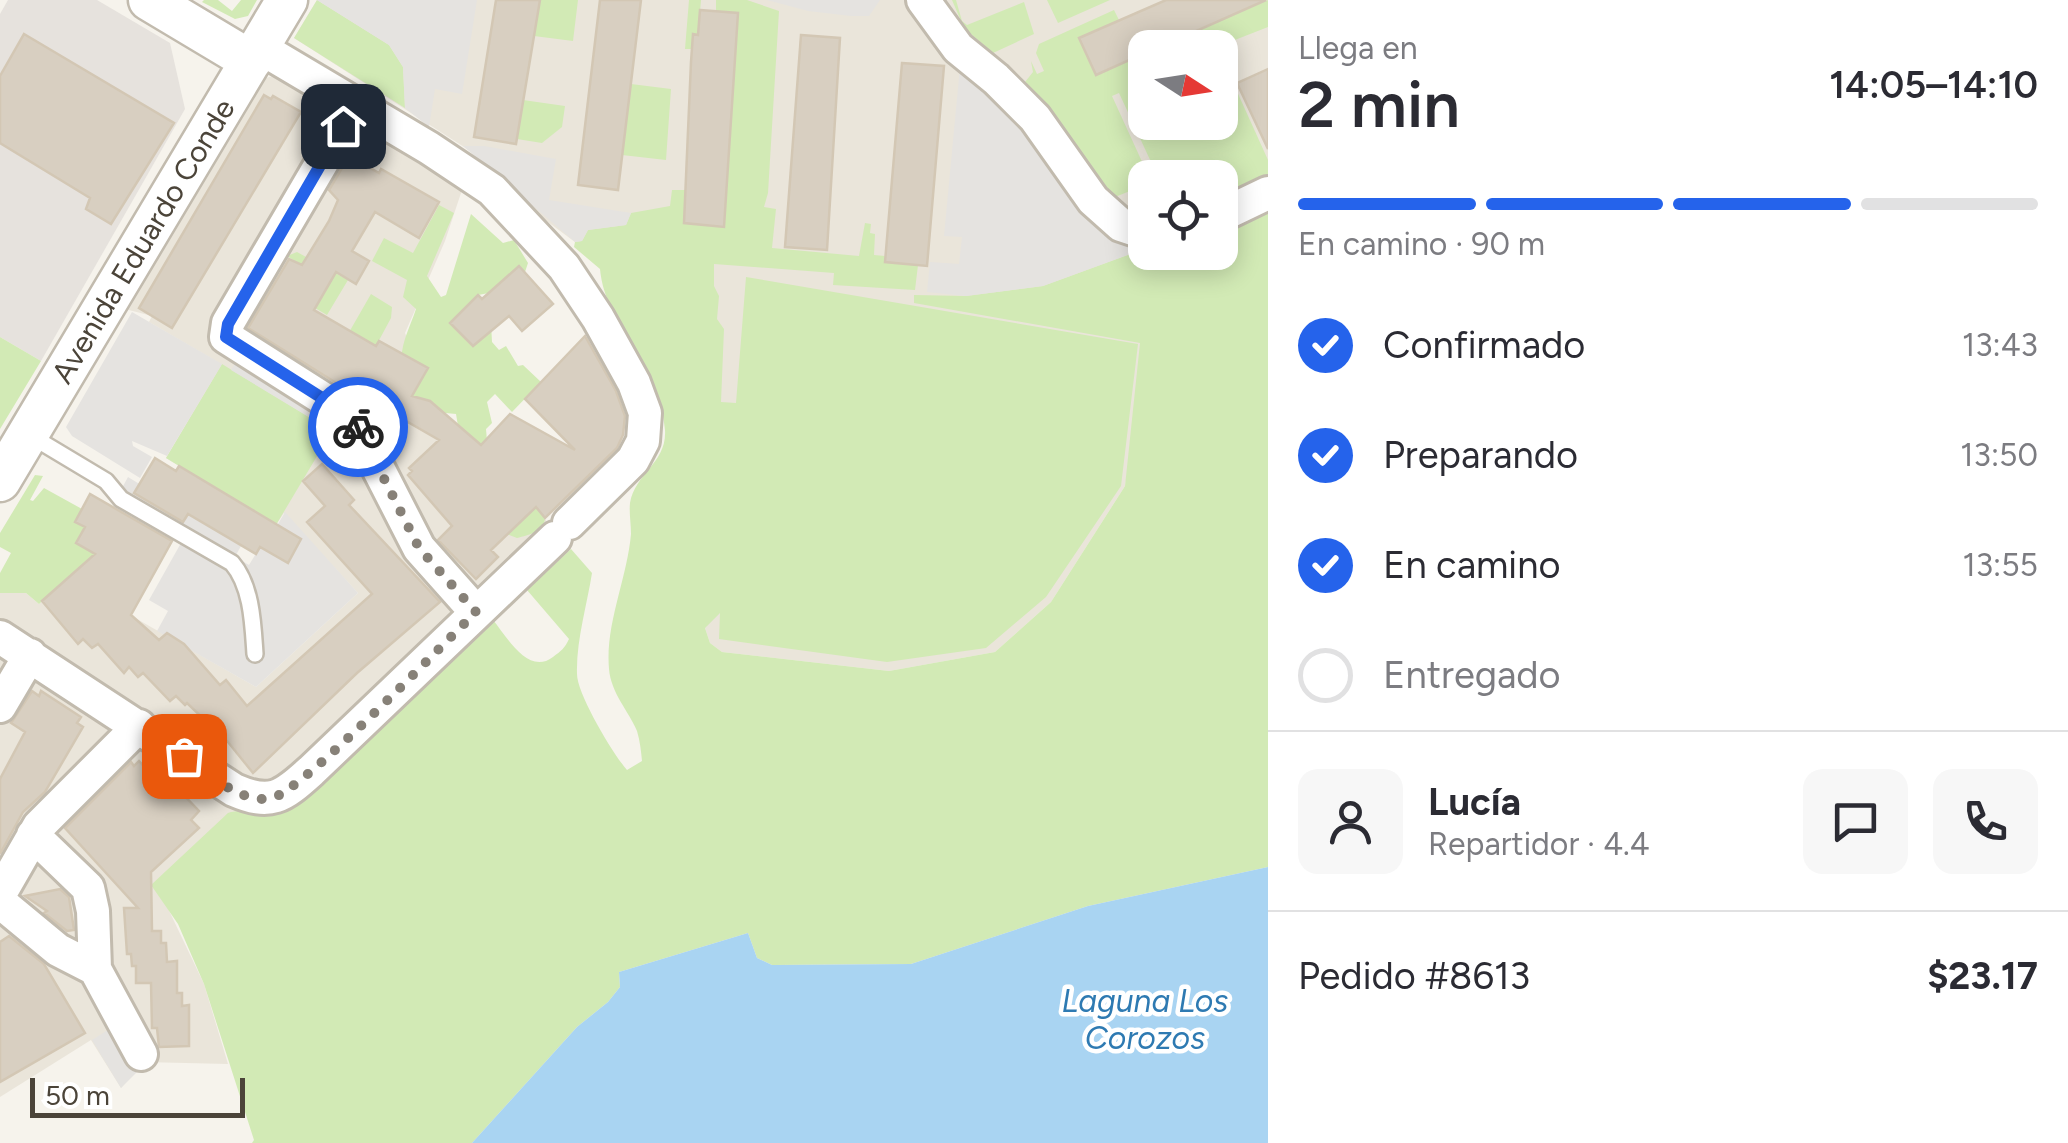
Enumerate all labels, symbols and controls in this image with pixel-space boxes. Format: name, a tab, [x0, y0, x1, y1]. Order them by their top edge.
text: Llega en	[1298, 29, 1418, 67]
north arrow	[1128, 30, 1238, 140]
map controls	[1128, 30, 1238, 270]
text: 14:05–14:10	[1829, 62, 2038, 108]
text: 2 min	[1298, 65, 1460, 143]
pin	[301, 84, 386, 169]
street label: Avenida Eduardo Conde	[43, 92, 243, 390]
icon: home	[316, 99, 371, 154]
button: locate	[1128, 160, 1238, 270]
text: En camino · 90 m	[1298, 225, 1545, 263]
icon: check	[1298, 318, 1353, 373]
text: Confirmado	[1383, 322, 1585, 368]
text: 13:43	[1962, 326, 2038, 364]
courier	[308, 377, 408, 477]
icon: bike	[331, 400, 386, 455]
icon: check	[1298, 428, 1353, 483]
text: Preparando	[1383, 432, 1578, 478]
text: 13:50	[1960, 436, 2038, 474]
icon: check	[1298, 538, 1353, 593]
text: En camino	[1383, 542, 1560, 588]
text: 13:55	[1962, 546, 2038, 584]
text: Entregado	[1383, 652, 1561, 698]
pin	[142, 714, 227, 799]
icon: bag	[157, 729, 212, 784]
button: person	[1298, 769, 1403, 874]
button: chat	[1803, 769, 1908, 874]
button: phone	[1933, 769, 2038, 874]
text: Lucía	[1428, 779, 1521, 825]
text: Repartidor · 4.4	[1428, 825, 1650, 863]
text: Pedido #8613	[1298, 953, 1530, 999]
text: $23.17	[1927, 953, 2038, 999]
water label: Laguna Los Corozos	[1062, 982, 1228, 1057]
scale bar	[30, 1073, 245, 1118]
text: 50 m	[45, 1078, 110, 1112]

